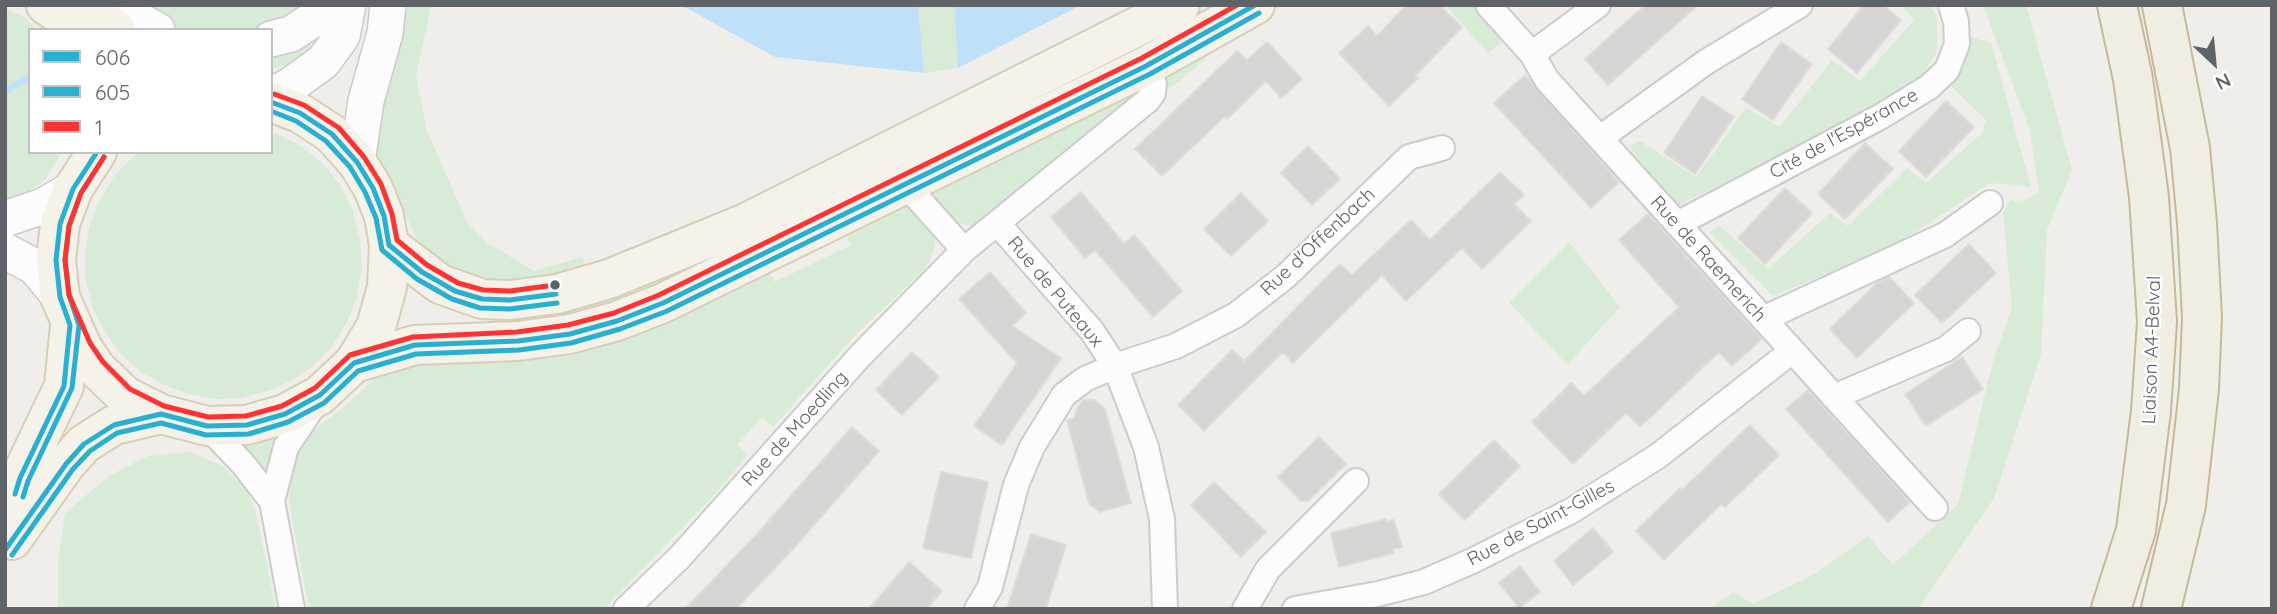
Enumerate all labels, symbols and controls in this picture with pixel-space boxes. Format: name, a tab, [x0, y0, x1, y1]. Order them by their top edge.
legend	[28, 28, 273, 154]
north arrow	[2179, 28, 2249, 98]
text: 606	[95, 44, 130, 70]
text: N	[2212, 68, 2235, 96]
text: 605	[95, 79, 130, 105]
street label: Cité de l'Espérance	[1766, 84, 1922, 184]
text: 1	[95, 114, 103, 140]
street label: Rue d'Offenbach	[1256, 183, 1380, 301]
street label: Rue de Raemerich	[1645, 191, 1771, 327]
street label: Rue de Puteaux	[1002, 232, 1108, 352]
street label: Liaison A4-Belval	[2138, 275, 2166, 425]
unlabelled marker	[548, 278, 562, 292]
street label: Rue de Moedling	[737, 367, 853, 491]
street label: Rue de Saint-Gilles	[1464, 475, 1618, 571]

